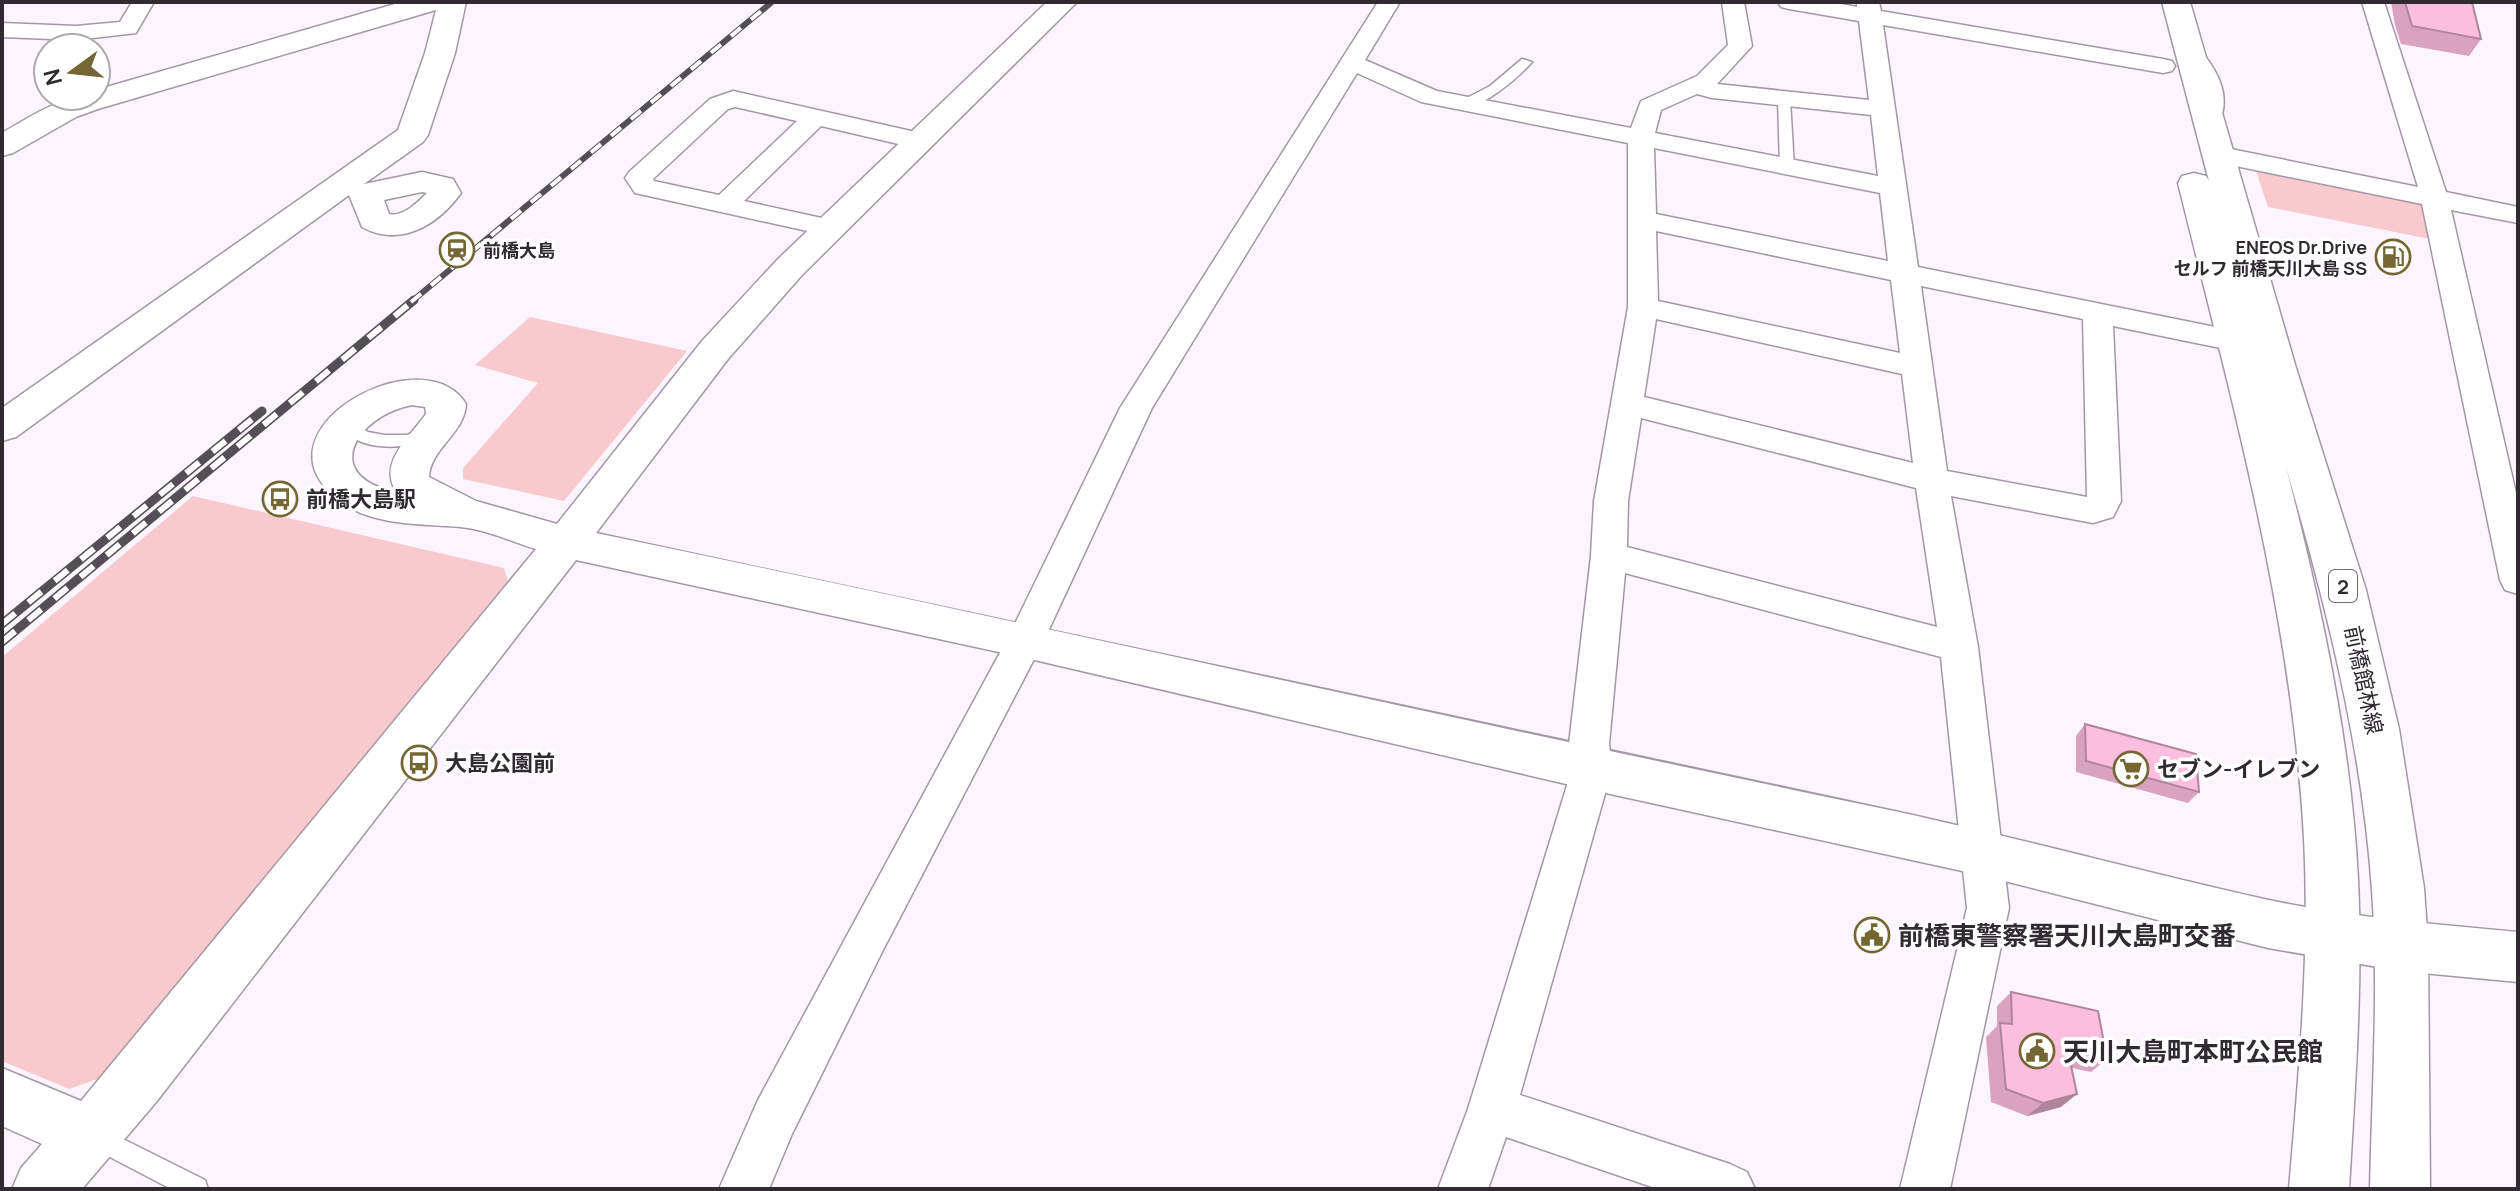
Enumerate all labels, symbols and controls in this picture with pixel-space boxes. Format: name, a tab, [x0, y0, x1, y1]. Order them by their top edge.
north arrow	[32, 32, 112, 112]
text: N	[36, 66, 69, 89]
station icon: 前橋大島	[438, 231, 476, 269]
place label: ENEOS Dr.Drive セルフ 前橋天川大島 SS	[2174, 235, 2367, 280]
place label: 前橋大島	[483, 238, 555, 262]
fuel station icon: ENEOS Dr.Drive セルフ 前橋天川大島 SS	[2374, 238, 2412, 276]
bus stop icon: 前橋大島駅	[261, 480, 299, 518]
place label: 前橋大島駅	[306, 484, 416, 514]
road number: 2	[2329, 570, 2357, 602]
street label: 前橋館林線	[2338, 623, 2390, 737]
bus stop icon: 大島公園前	[400, 744, 438, 782]
place label: 大島公園前	[445, 748, 555, 778]
supermarket icon: セブン-イレブン	[2112, 750, 2150, 788]
place label: セブン-イレブン	[2157, 754, 2320, 784]
public building icon: 前橋東警察署天川大島町交番	[1853, 916, 1891, 954]
place label: 前橋東警察署天川大島町交番	[1898, 917, 2236, 953]
public building icon: 天川大島町本町公民館	[2018, 1032, 2056, 1070]
place label: 天川大島町本町公民館	[2063, 1033, 2323, 1069]

